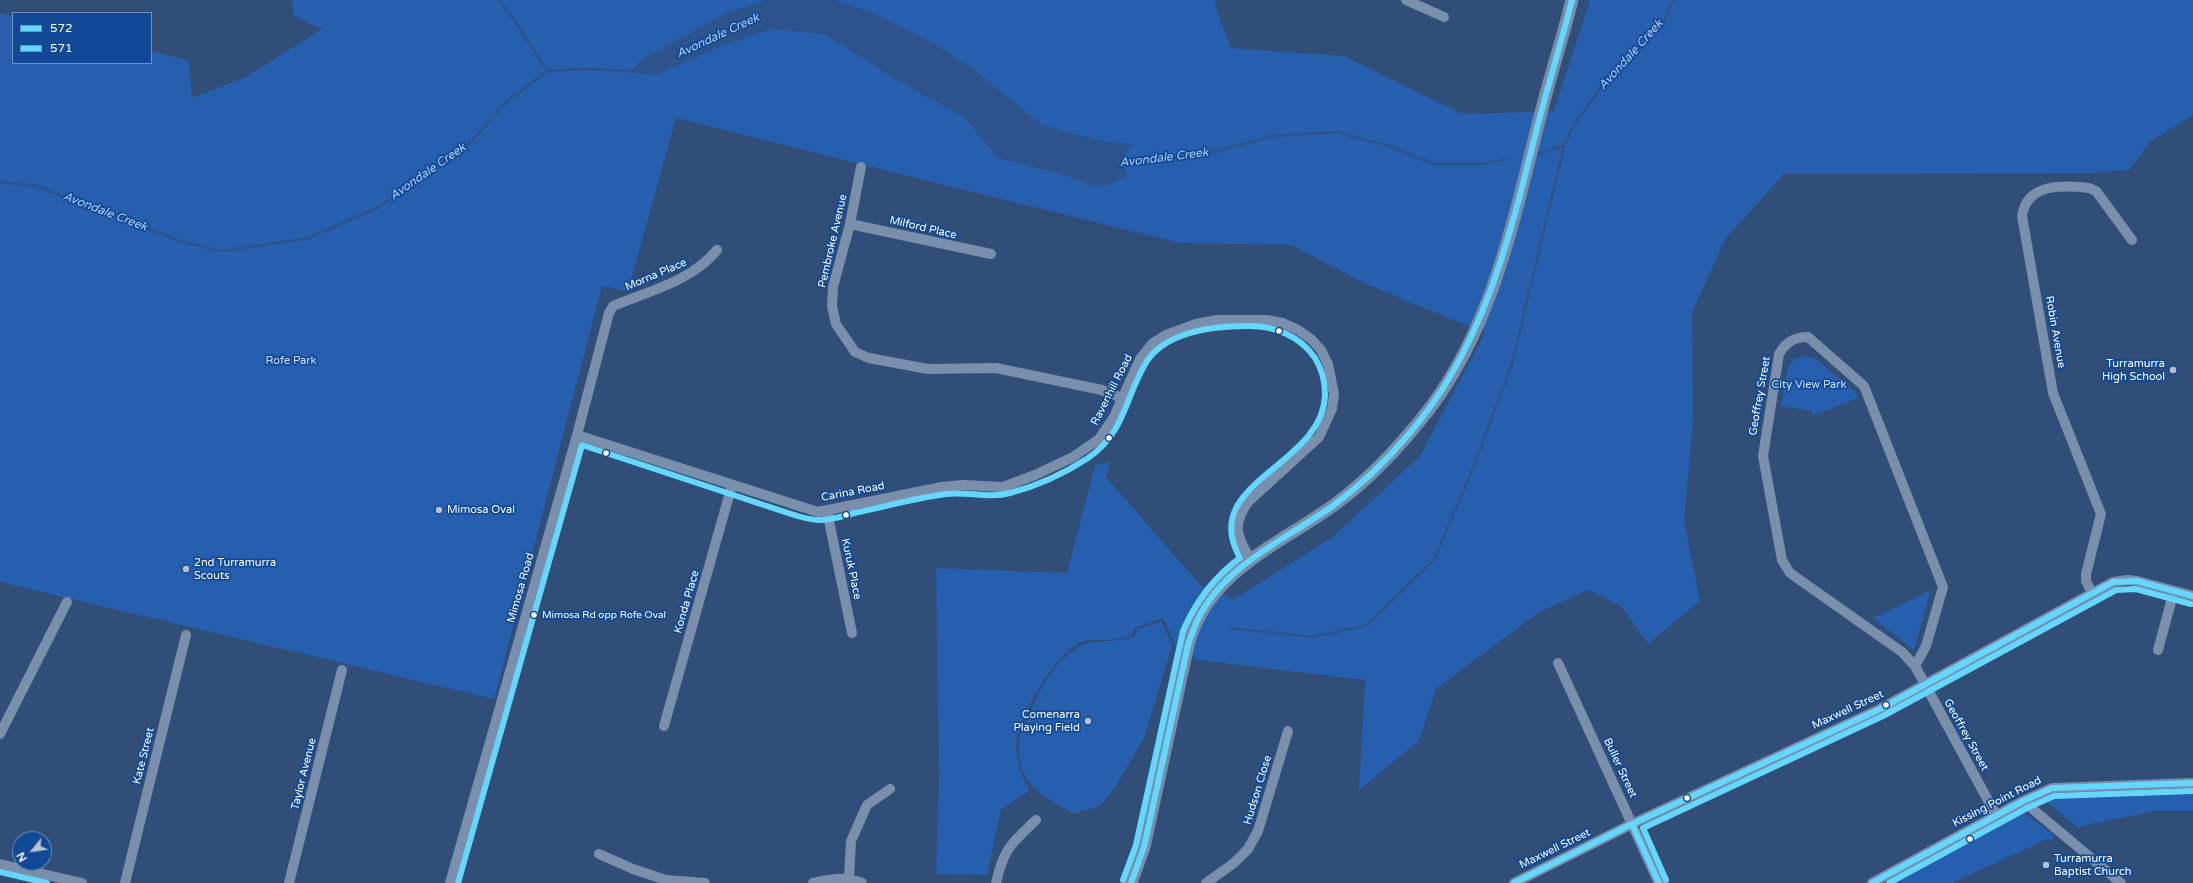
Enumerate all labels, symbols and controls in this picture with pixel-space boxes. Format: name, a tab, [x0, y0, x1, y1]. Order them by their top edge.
water label: Avondale Creek	[674, 11, 762, 61]
legend	[12, 12, 152, 64]
water label: Avondale Creek	[1596, 17, 1666, 93]
text: 572	[50, 21, 73, 35]
text: 571	[50, 41, 73, 55]
water label: Avondale Creek	[387, 140, 469, 204]
water label: Avondale Creek	[1119, 145, 1209, 171]
water label: Avondale Creek	[61, 189, 149, 235]
street label: Pembroke Avenue	[816, 193, 850, 289]
street label: Milford Place	[888, 214, 958, 242]
street label: Morna Place	[623, 256, 689, 294]
street label: Robin Avenue	[2042, 295, 2068, 369]
unlabelled marker	[1274, 326, 1284, 336]
street label: Ravenhill Road	[1088, 352, 1136, 428]
park label: Rofe Park	[266, 354, 316, 368]
street label: Geoffrey Street	[1747, 355, 1773, 437]
place label: Turramurra High School	[2102, 357, 2165, 383]
marker: Turramurra High School	[2168, 365, 2178, 375]
park label: City View Park	[1772, 378, 1846, 392]
unlabelled marker	[1104, 433, 1114, 443]
unlabelled marker	[601, 448, 611, 458]
street label: Carina Road	[820, 479, 886, 505]
place label: Mimosa Oval	[447, 503, 515, 517]
marker: Mimosa Oval	[434, 505, 444, 515]
unlabelled marker	[841, 510, 851, 520]
street label: Kuruk Place	[838, 537, 864, 601]
street label: Mimosa Road	[505, 552, 537, 624]
place label: 2nd Turramurra Scouts	[194, 556, 276, 582]
marker: 2nd Turramurra Scouts	[181, 564, 191, 574]
street label: Konda Place	[672, 569, 702, 635]
place label: Mimosa Rd opp Rofe Oval	[542, 609, 666, 621]
marker: Mimosa Rd opp Rofe Oval	[529, 610, 539, 620]
street label: Maxwell Street	[1810, 688, 1886, 732]
street label: Geoffrey Street	[1941, 697, 1991, 773]
unlabelled marker	[1881, 700, 1891, 710]
place label: Comenarra Playing Field	[1013, 708, 1080, 734]
marker: Comenarra Playing Field	[1083, 716, 1093, 726]
street label: Kate Street	[131, 726, 157, 786]
street label: Buller Street	[1600, 736, 1640, 800]
street label: Taylor Avenue	[289, 737, 319, 811]
street label: Hudson Close	[1241, 754, 1275, 826]
street label: Kissing Point Road	[1950, 774, 2044, 830]
unlabelled marker	[1682, 793, 1692, 803]
street label: Maxwell Street	[1517, 826, 1593, 872]
north arrow	[12, 831, 52, 871]
unlabelled marker	[1965, 834, 1975, 844]
text: N	[14, 850, 30, 864]
place label: Turramurra Baptist Church	[2054, 852, 2132, 878]
marker: Turramurra Baptist Church	[2041, 860, 2051, 870]

